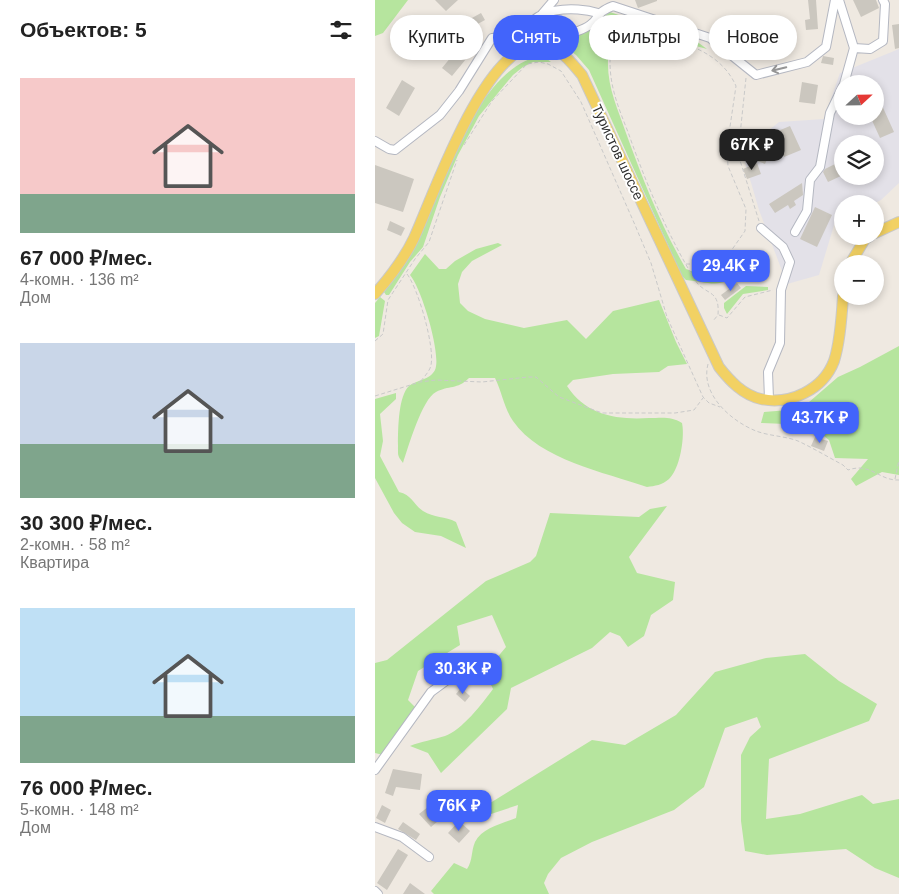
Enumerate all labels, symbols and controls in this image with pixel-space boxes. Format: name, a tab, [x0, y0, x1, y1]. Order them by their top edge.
chip: Купить	[390, 15, 483, 60]
chip: Снять	[493, 15, 579, 60]
chip: Фильтры	[589, 15, 699, 60]
chip: Новое	[709, 15, 797, 60]
icon: filters	[327, 16, 355, 44]
text: Объектов: 5	[20, 18, 147, 41]
one-way arrow	[771, 65, 787, 74]
north arrow	[834, 75, 884, 125]
map controls	[834, 75, 884, 305]
street label: Туристов шоссе	[589, 102, 647, 202]
icon: home	[143, 111, 233, 201]
pin: 67K ₽	[717, 128, 787, 171]
button: layers	[834, 135, 884, 185]
text: 67K ₽	[730, 136, 774, 153]
button: +	[834, 195, 884, 245]
text: 67 000 ₽/мес.	[20, 246, 153, 269]
pin: 29.4K ₽	[685, 250, 777, 292]
button: −	[834, 255, 884, 305]
text: 29.4K ₽	[703, 257, 759, 274]
text: 4-комн. · 136 m²	[20, 271, 139, 288]
text: Дом	[20, 289, 51, 306]
icon: home	[143, 376, 233, 466]
pin: 43.7K ₽	[774, 402, 866, 444]
text: 43.7K ₽	[792, 409, 848, 426]
text: 30 300 ₽/мес.	[20, 511, 153, 534]
text: 2-комн. · 58 m²	[20, 536, 130, 553]
text: Квартира	[20, 554, 89, 571]
icon: home	[143, 641, 233, 731]
pin: 30.3K ₽	[417, 652, 509, 695]
text: 30.3K ₽	[435, 660, 491, 677]
text: 76 000 ₽/мес.	[20, 776, 153, 799]
pin: 76K ₽	[424, 790, 494, 832]
text: 76K ₽	[437, 797, 481, 814]
text: 5-комн. · 148 m²	[20, 801, 139, 818]
text: Дом	[20, 819, 51, 836]

